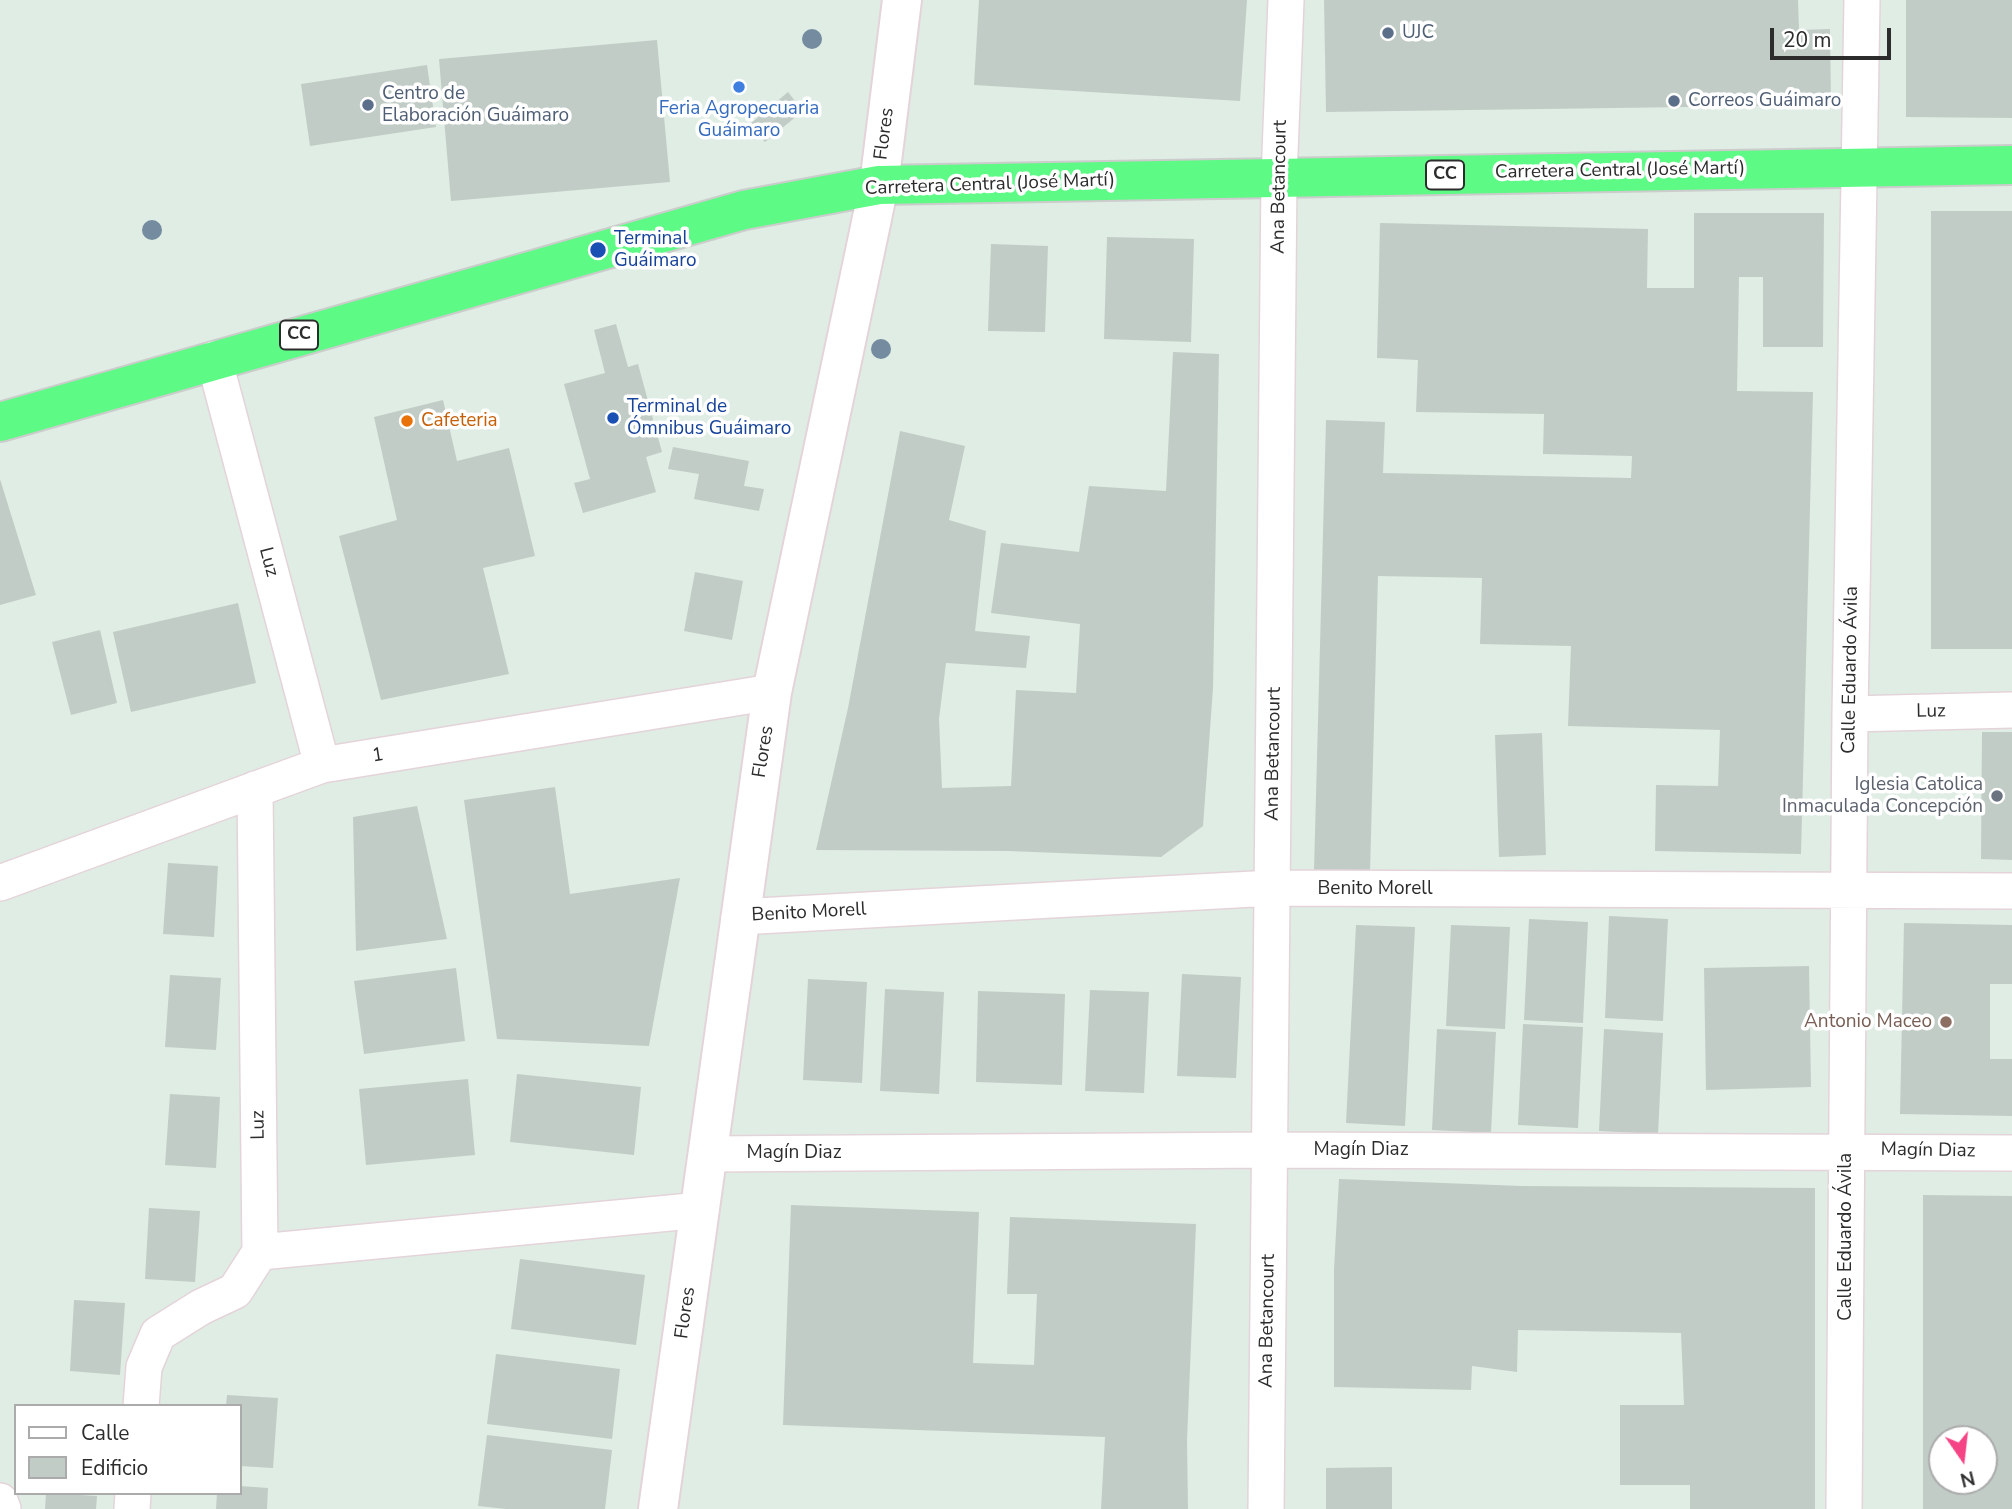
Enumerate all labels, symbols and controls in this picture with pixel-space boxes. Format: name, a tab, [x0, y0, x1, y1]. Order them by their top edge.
scale bar	[1774, 14, 1895, 58]
place label: UJC	[1402, 22, 1434, 44]
marker: UJC	[1380, 25, 1396, 41]
text: 20 m	[1783, 26, 1832, 54]
marker: Feria Agropecuaria Guáimaro	[731, 79, 747, 95]
place label: Centro de Elaboración Guáimaro	[382, 83, 569, 127]
place label: Correos Guáimaro	[1688, 90, 1841, 112]
marker: Correos Guáimaro	[1666, 93, 1682, 109]
marker: Centro de Elaboración Guáimaro	[360, 97, 376, 113]
place label: Feria Agropecuaria Guáimaro	[659, 98, 819, 142]
street label: Flores	[870, 107, 900, 161]
street label: Ana Betancourt	[1267, 120, 1293, 254]
street label: Carretera Central (José Martí)	[1495, 157, 1745, 185]
road number: CC	[1426, 160, 1464, 190]
street label: Carretera Central (José Martí)	[865, 169, 1115, 201]
place label: Terminal Guáimaro	[614, 228, 697, 272]
marker: Terminal Guáimaro	[588, 240, 608, 260]
road number: CC	[280, 320, 318, 349]
place label: Terminal de Ómnibus Guáimaro	[627, 396, 791, 440]
place label: Cafeteria	[421, 410, 498, 432]
marker: Terminal de Ómnibus Guáimaro	[605, 410, 621, 426]
marker: Cafeteria	[399, 413, 415, 429]
street label: Luz	[253, 545, 283, 579]
street label: Calle Eduardo Ávila	[1838, 586, 1864, 754]
street label: Ana Betancourt	[1261, 687, 1287, 821]
street label: Luz	[1916, 700, 1946, 724]
street label: Flores	[749, 724, 779, 780]
street label: 1	[371, 744, 385, 768]
place label: Iglesia Catolica Inmaculada Concepción	[1782, 774, 1983, 818]
marker: Iglesia Catolica Inmaculada Concepción	[1989, 788, 2005, 804]
street label: Benito Morell	[1318, 878, 1432, 900]
street label: Benito Morell	[751, 899, 867, 927]
place label: Antonio Maceo	[1804, 1011, 1932, 1033]
marker: Antonio Maceo	[1938, 1014, 1954, 1030]
street label: Luz	[247, 1110, 271, 1140]
street label: Magín Diaz	[1314, 1139, 1408, 1161]
street label: Magín Diaz	[1880, 1139, 1976, 1163]
street label: Magín Diaz	[747, 1142, 841, 1164]
street label: Calle Eduardo Ávila	[1835, 1153, 1857, 1321]
street label: Ana Betancourt	[1255, 1254, 1281, 1388]
street label: Flores	[671, 1285, 701, 1341]
legend	[14, 1404, 242, 1495]
text: Calle	[81, 1419, 129, 1447]
north arrow	[1928, 1425, 1998, 1495]
text: Edificio	[81, 1454, 148, 1482]
text: N	[1958, 1464, 1978, 1493]

